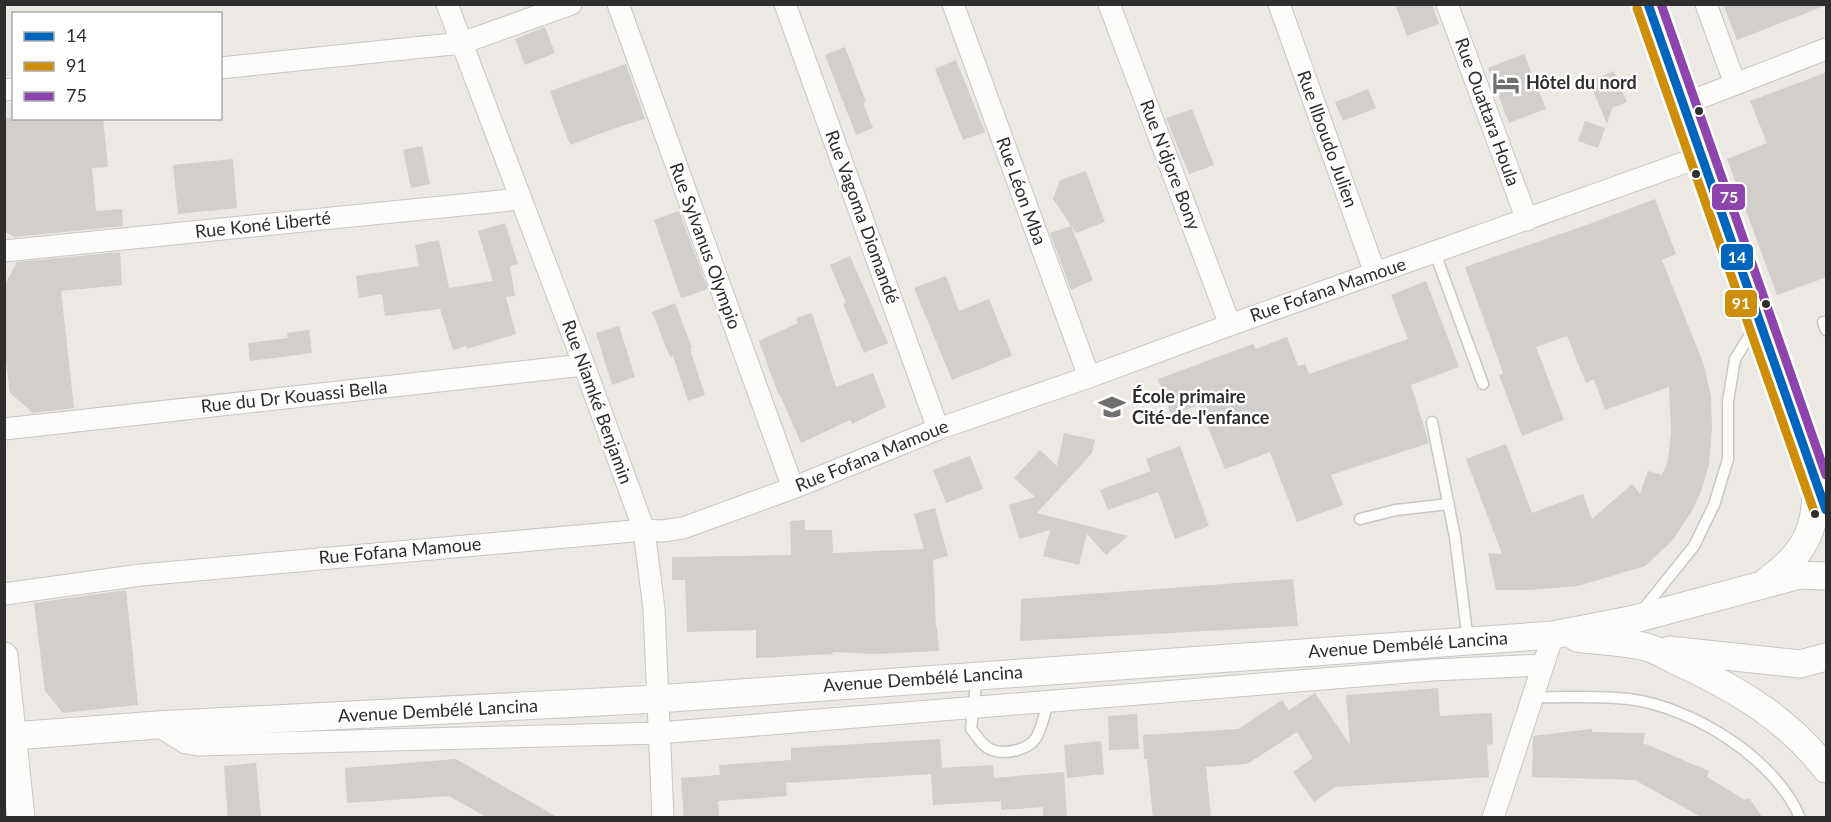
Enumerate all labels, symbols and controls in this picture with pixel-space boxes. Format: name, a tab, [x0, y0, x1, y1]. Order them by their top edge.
legend	[12, 12, 222, 120]
text: 14	[66, 24, 87, 46]
street label: Rue Ouattara Houla	[1451, 34, 1525, 189]
text: 91	[66, 54, 87, 76]
street label: Rue Ilboudo Julien	[1293, 67, 1363, 210]
hotel icon: Hôtel du nord	[1491, 68, 1521, 98]
place label: Hôtel du nord	[1526, 71, 1637, 93]
text: 75	[66, 84, 87, 106]
street label: Rue N'djore Bony	[1136, 96, 1206, 234]
unlabelled marker	[1693, 105, 1705, 117]
street label: Rue Vagoma Diomandé	[821, 127, 905, 307]
street label: Rue Léon Mba	[992, 134, 1052, 248]
street label: Rue Sylvanus Olympio	[666, 159, 746, 332]
unlabelled marker	[1690, 168, 1702, 180]
line badge: 75	[1711, 183, 1746, 211]
text: 75	[1720, 187, 1738, 206]
street label: Rue Koné Liberté	[194, 206, 332, 242]
line badge: 14	[1720, 243, 1754, 271]
text: 14	[1728, 247, 1746, 266]
street label: Rue Fofana Mamoue	[1247, 252, 1408, 326]
line badge: 91	[1724, 289, 1758, 318]
text: 91	[1732, 293, 1750, 312]
unlabelled marker	[1760, 298, 1772, 310]
street label: Rue Niamké Benjamin	[558, 317, 638, 487]
street label: Rue du Dr Kouassi Bella	[200, 375, 388, 417]
place label: École primaire Cité-de-l'enfance	[1132, 385, 1270, 428]
school or university icon: École primaire Cité-de-l'enfance	[1097, 392, 1127, 422]
street label: Rue Fofana Mamoue	[792, 414, 951, 496]
unlabelled marker	[1809, 508, 1821, 520]
street label: Rue Fofana Mamoue	[318, 532, 482, 568]
street label: Avenue Dembélé Lancina	[1307, 626, 1509, 662]
street label: Avenue Dembélé Lancina	[822, 660, 1024, 696]
street label: Avenue Dembélé Lancina	[337, 694, 538, 726]

